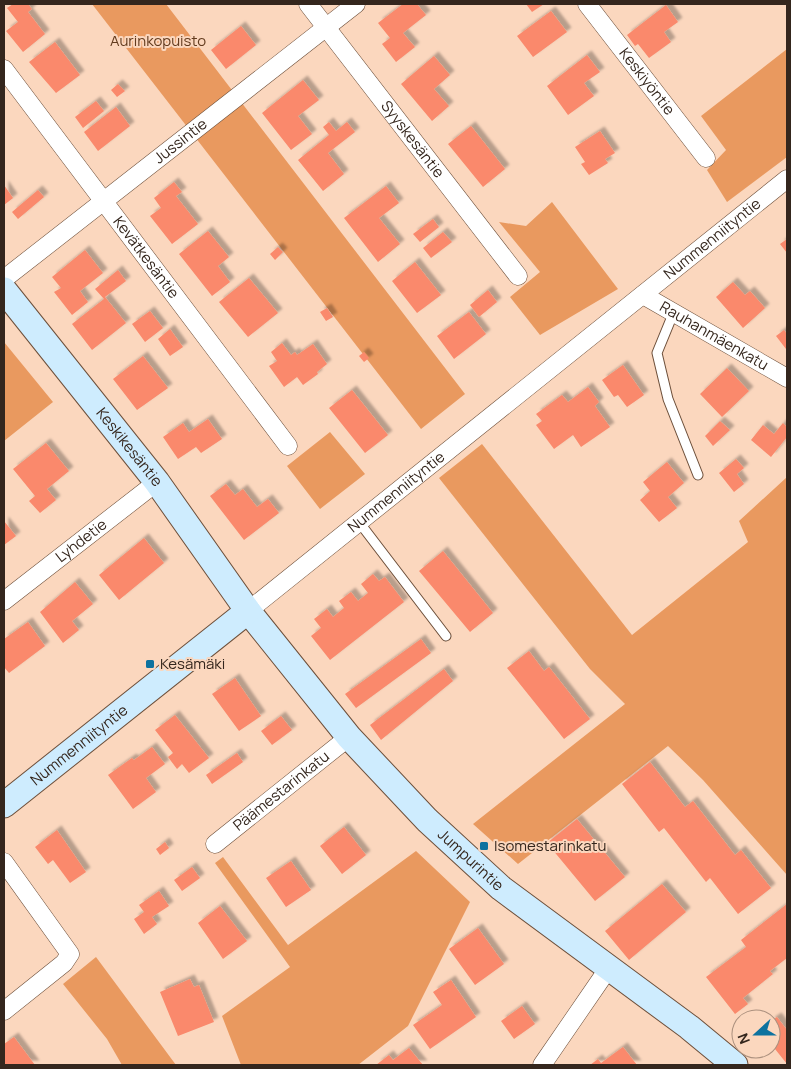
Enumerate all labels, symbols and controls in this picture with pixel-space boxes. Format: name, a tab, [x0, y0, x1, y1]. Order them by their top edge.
park label: Aurinkopuisto	[110, 30, 206, 51]
street label: Keskiyöntie	[615, 43, 680, 119]
street label: Syyskesäntie	[376, 96, 450, 182]
street label: Jussintie	[149, 113, 211, 168]
street label: Nummenniityntie	[659, 193, 765, 284]
street label: Kevätkesäntie	[109, 212, 184, 303]
street label: Rauhanmäenkatu	[656, 296, 772, 375]
street label: Keskikesäntie	[92, 403, 168, 491]
street label: Nummenniityntie	[343, 446, 449, 537]
street label: Lyhdetie	[51, 514, 111, 567]
place label: Kesämäki	[160, 653, 225, 674]
marker: Kesämäki	[144, 658, 156, 670]
street label: Nummenniityntie	[26, 699, 132, 790]
street label: Päämestarinkatu	[229, 746, 334, 835]
street label: Jumpurintie	[433, 824, 509, 896]
place label: Isomestarinkatu	[494, 835, 606, 856]
marker: Isomestarinkatu	[478, 840, 490, 852]
north arrow	[731, 1009, 781, 1059]
text: N	[733, 1031, 754, 1047]

